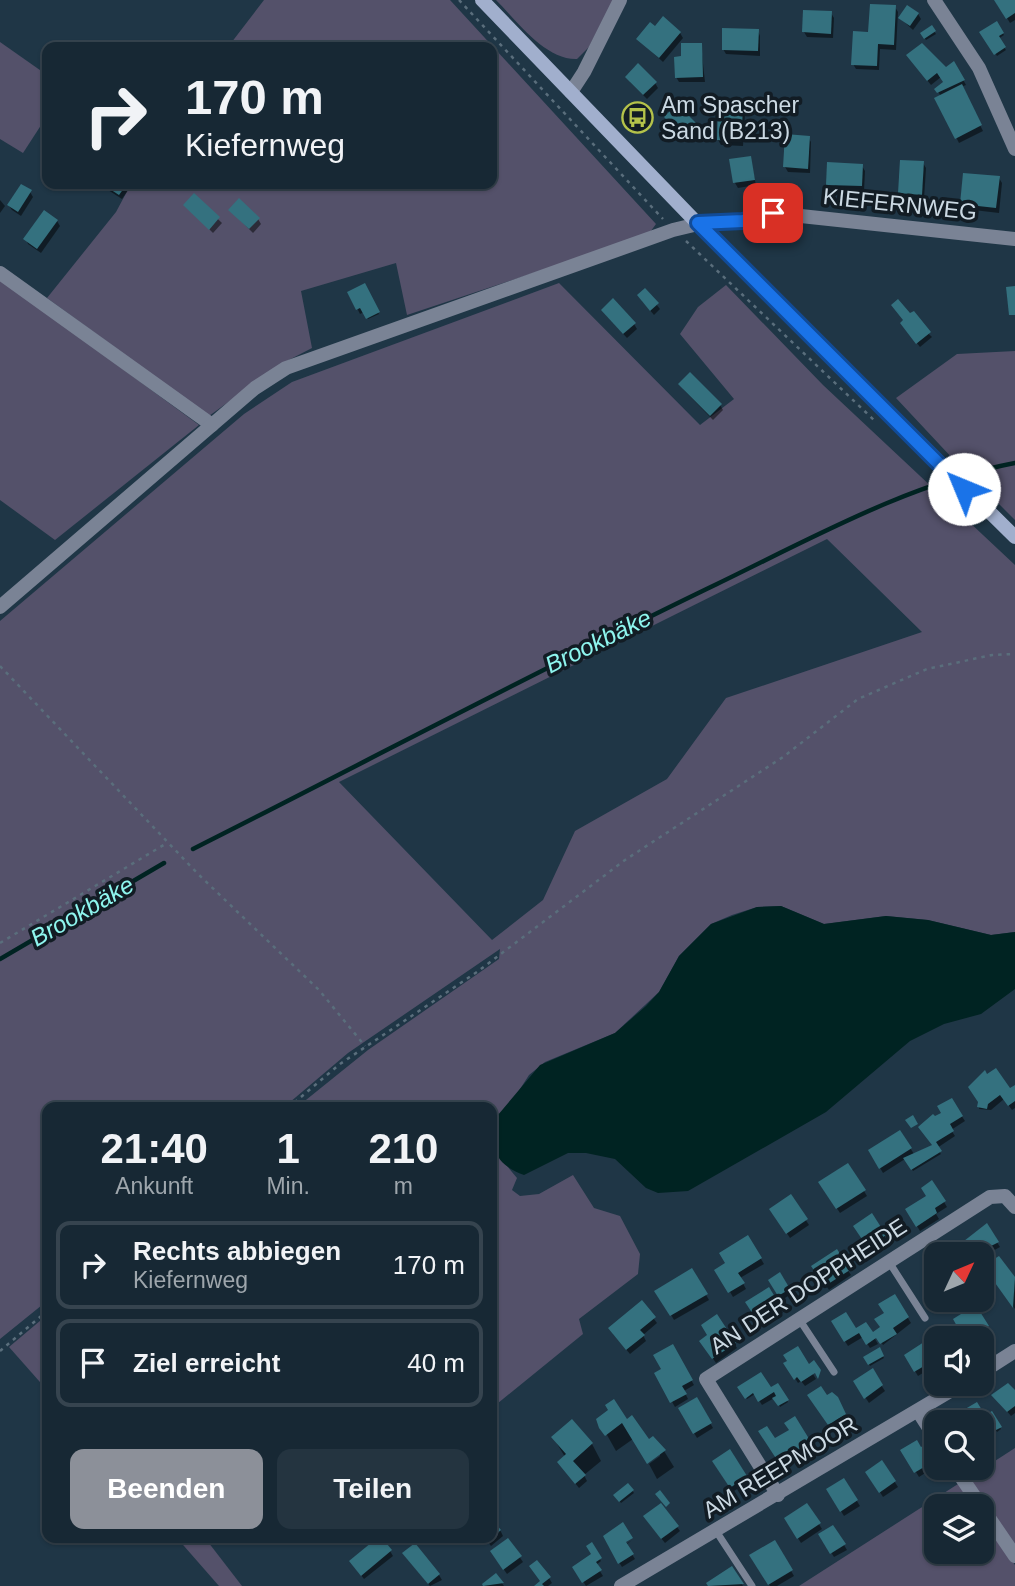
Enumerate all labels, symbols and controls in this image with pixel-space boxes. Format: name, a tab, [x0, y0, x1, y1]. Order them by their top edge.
icon: right	[70, 70, 161, 161]
text: 170 m	[185, 70, 324, 124]
place label: Am Spascher Sand (B213)	[661, 92, 799, 144]
bus stop icon: Am Spascher Sand (B213)	[621, 101, 655, 135]
text: Kiefernweg	[185, 127, 345, 163]
pin	[743, 183, 803, 243]
street label: KIEFERNWEG	[822, 183, 978, 225]
icon: arrive	[754, 194, 792, 232]
position arrow	[927, 452, 1001, 526]
water label: Brookbäke	[541, 604, 655, 678]
water label: Brookbäke	[26, 871, 138, 951]
text: 21:40	[101, 1125, 208, 1172]
text: 1	[276, 1125, 300, 1172]
text: 210	[368, 1125, 438, 1172]
text: Ankunft	[115, 1173, 193, 1199]
text: Min.	[266, 1173, 310, 1199]
text: m	[394, 1173, 413, 1199]
street label: AN DER DOPPHEIDE	[705, 1213, 911, 1359]
text: Rechts abbiegen	[133, 1236, 341, 1266]
north arrow	[924, 1242, 994, 1312]
map controls	[924, 1242, 994, 1564]
icon: right	[74, 1246, 112, 1284]
text: 170 m	[393, 1250, 465, 1280]
text: Kiefernweg	[133, 1267, 248, 1293]
button: sound	[924, 1326, 994, 1396]
icon: arrive	[74, 1344, 112, 1382]
text: Ziel erreicht	[133, 1348, 280, 1378]
text: 40 m	[407, 1348, 465, 1378]
button: search	[924, 1410, 994, 1480]
street label: AM REEPMOOR	[698, 1411, 862, 1523]
button: Beenden	[70, 1449, 263, 1529]
button: Teilen	[277, 1449, 469, 1529]
button: layers	[924, 1494, 994, 1564]

